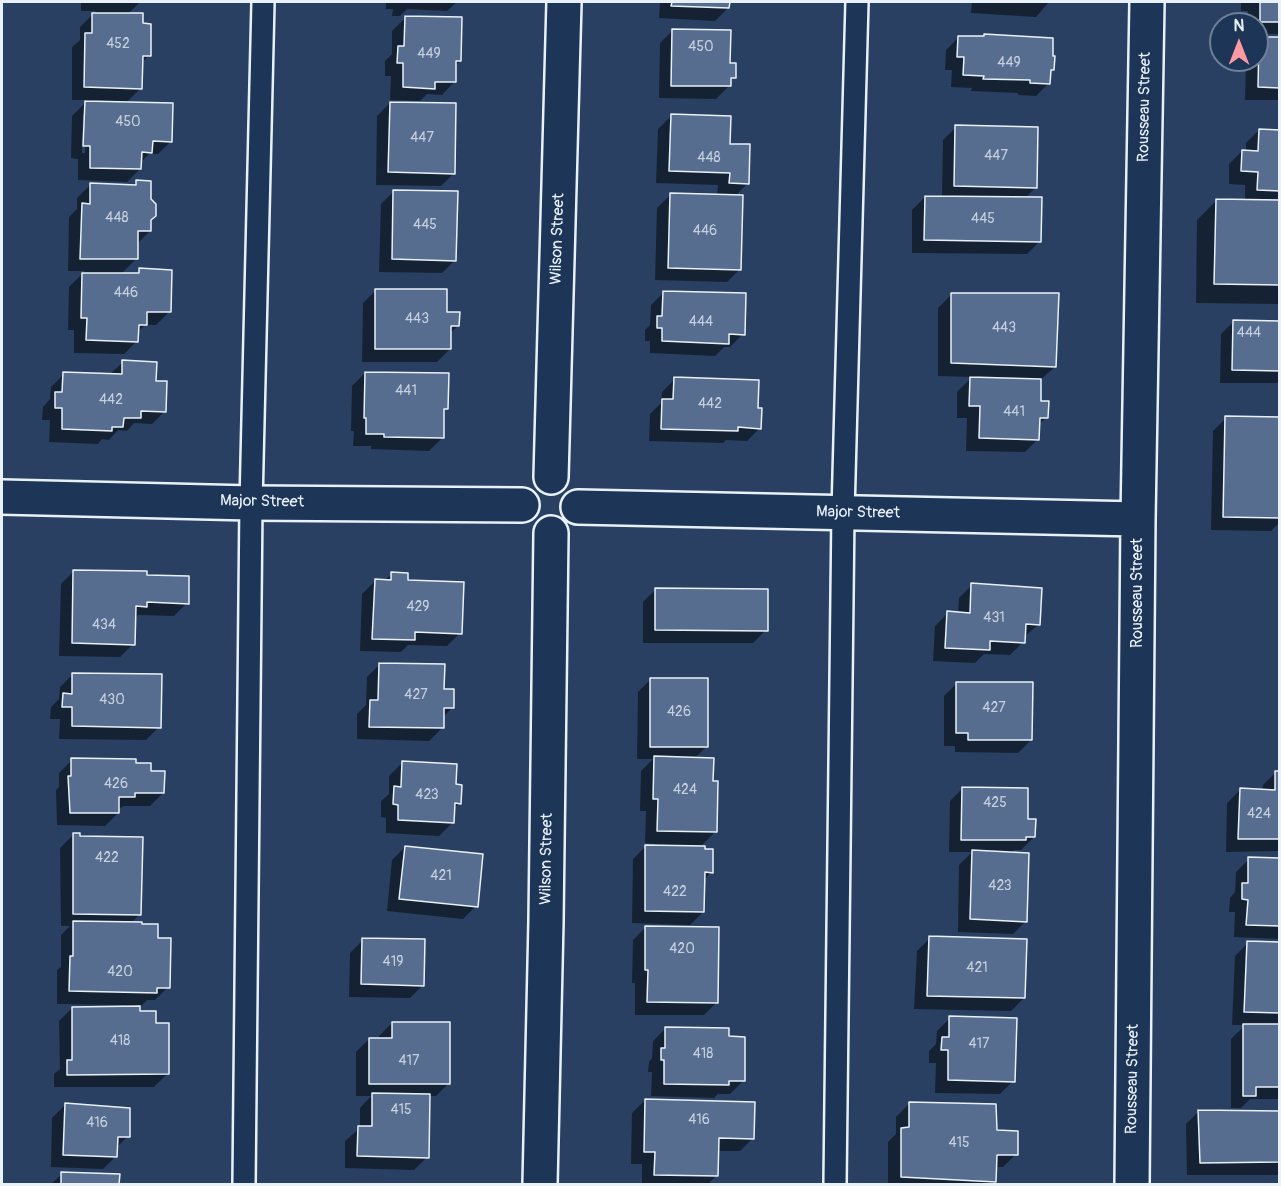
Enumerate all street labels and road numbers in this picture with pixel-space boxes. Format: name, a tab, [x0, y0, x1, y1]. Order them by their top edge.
street label: Rousseau Street	[1134, 52, 1156, 162]
street label: Wilson Street	[547, 193, 569, 285]
street label: Major Street	[220, 492, 304, 512]
street label: Major Street	[816, 503, 900, 523]
street label: Rousseau Street	[1128, 538, 1148, 648]
street label: Wilson Street	[537, 813, 557, 905]
street label: Rousseau Street	[1122, 1024, 1144, 1134]

